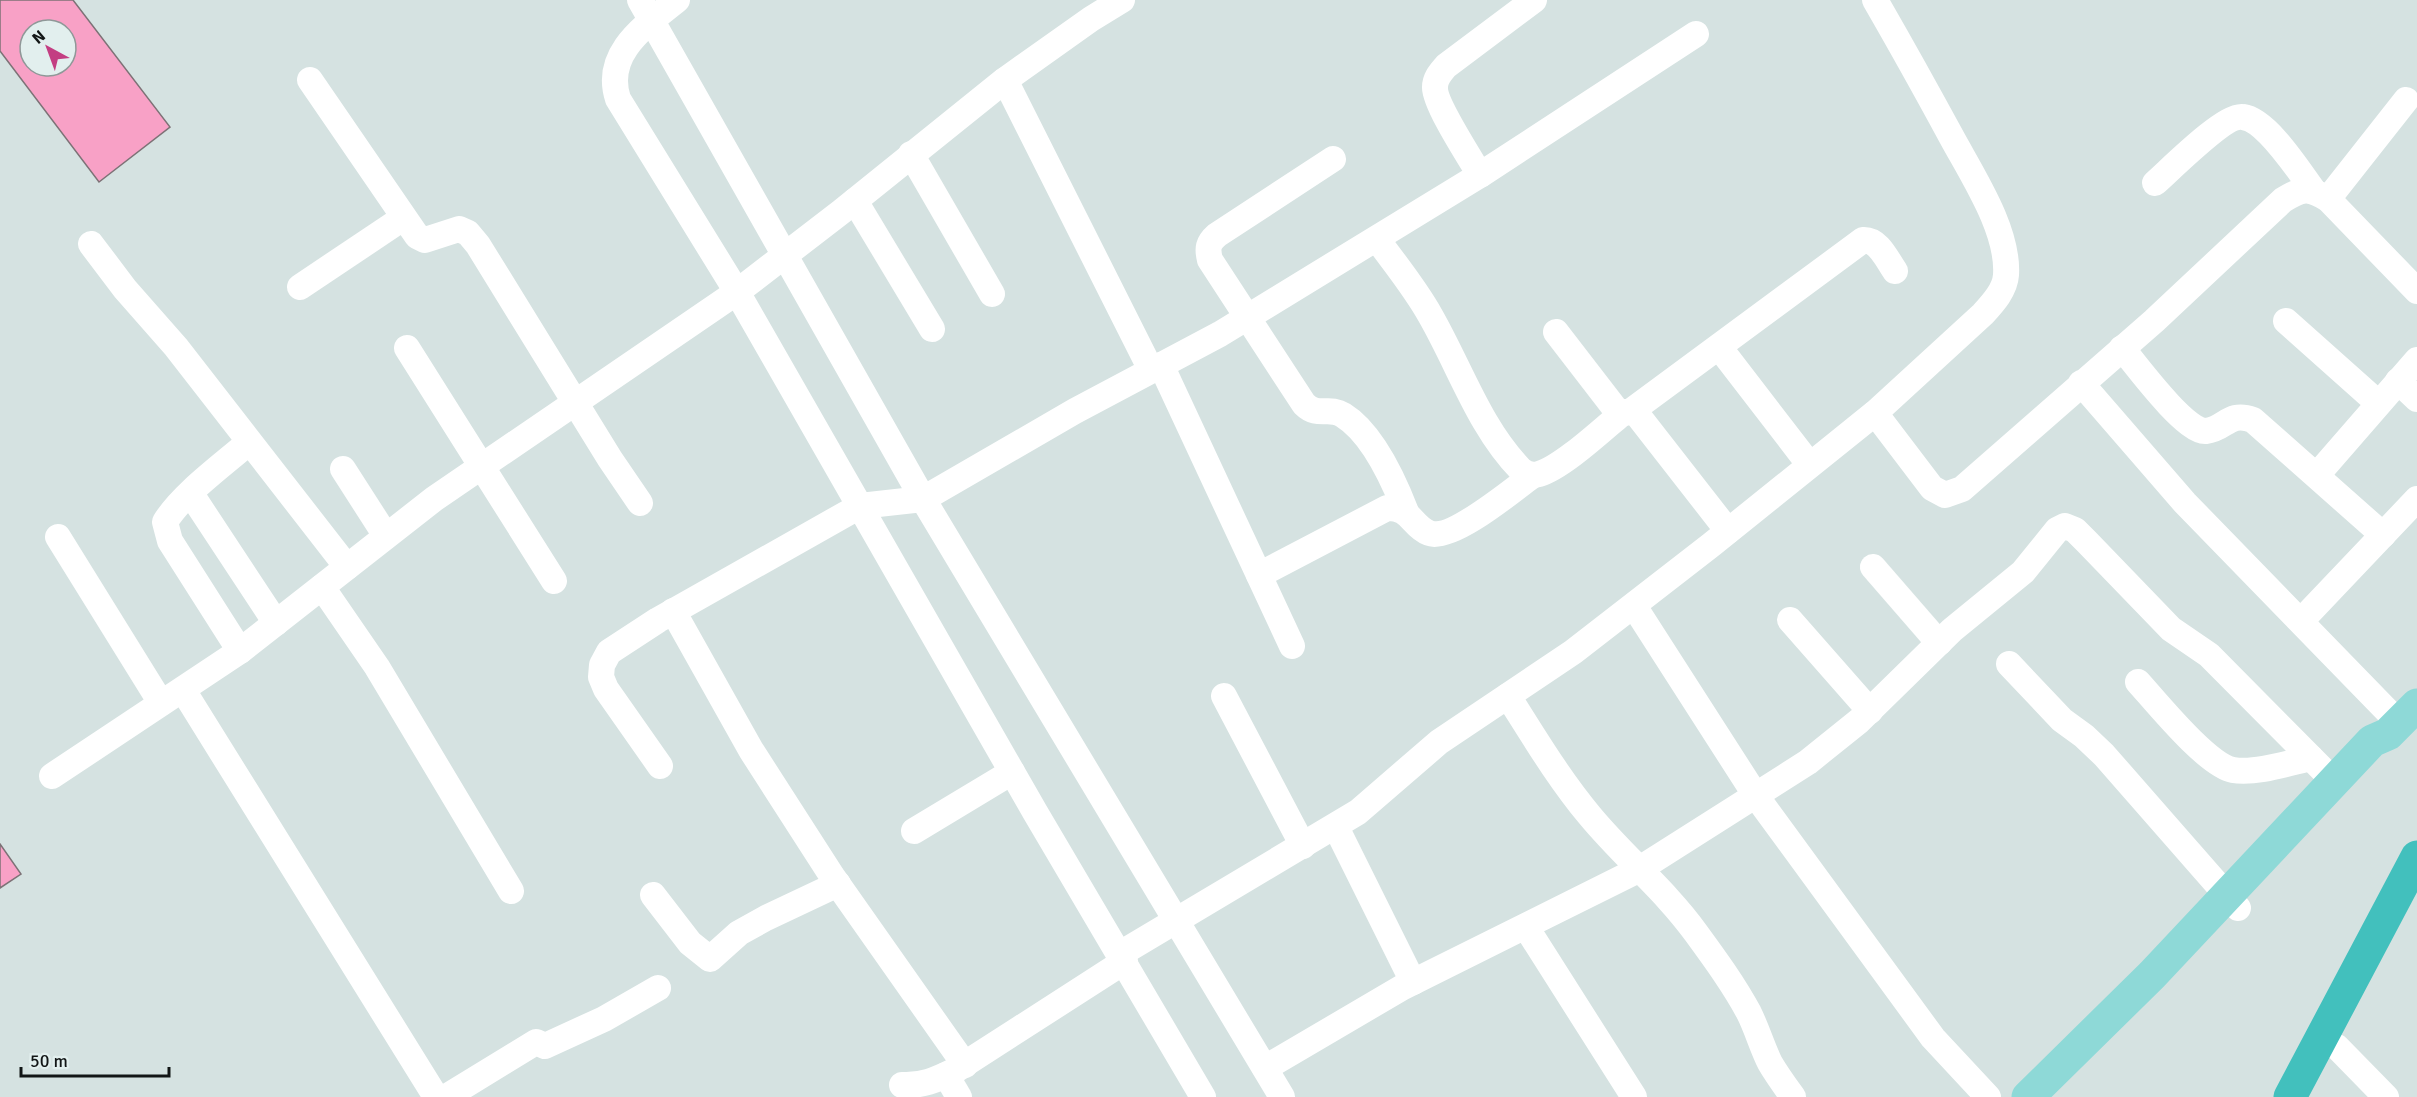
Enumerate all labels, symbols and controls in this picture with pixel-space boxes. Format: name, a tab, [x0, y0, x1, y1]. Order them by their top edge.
north arrow	[18, 18, 78, 78]
text: N	[28, 26, 50, 49]
scale bar	[21, 1040, 170, 1078]
text: 50 m	[30, 1050, 68, 1072]

